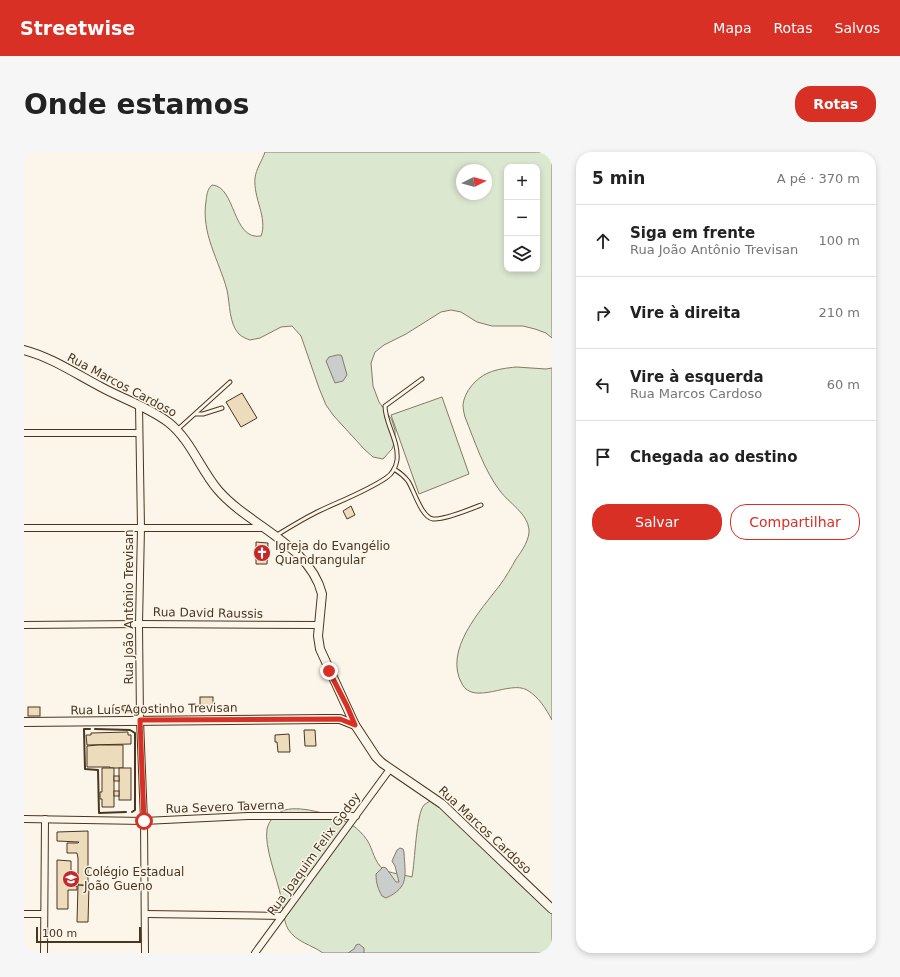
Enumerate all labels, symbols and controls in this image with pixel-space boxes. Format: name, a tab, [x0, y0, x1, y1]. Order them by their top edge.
text: Streetwise	[20, 17, 135, 39]
text: Mapa	[713, 20, 751, 36]
text: Rotas	[773, 20, 813, 36]
text: Salvos	[835, 20, 880, 36]
button: Rotas	[795, 86, 876, 122]
text: Onde estamos	[24, 88, 250, 121]
north arrow	[456, 164, 492, 200]
map controls	[504, 164, 540, 272]
button: +	[504, 164, 540, 200]
text: 5 min	[592, 168, 645, 188]
text: A pé · 370 m	[777, 171, 860, 186]
button: −	[504, 200, 540, 236]
text: Siga em frente	[630, 224, 755, 242]
icon: ahead	[592, 230, 614, 252]
text: 100 m	[818, 233, 860, 248]
button: layers	[504, 236, 540, 272]
text: Rua João Antônio Trevisan	[630, 242, 798, 257]
icon: right	[592, 302, 614, 324]
text: Vire à direita	[630, 304, 741, 322]
text: 210 m	[818, 305, 860, 320]
street label: Rua Marcos Cardoso	[65, 350, 179, 420]
text: Vire à esquerda	[630, 368, 764, 386]
icon: left	[592, 374, 614, 396]
text: 60 m	[827, 377, 860, 392]
text: Rua Marcos Cardoso	[630, 386, 762, 401]
icon: arrive	[592, 446, 614, 468]
text: Chegada ao destino	[630, 448, 798, 466]
button: Salvar	[592, 504, 722, 540]
button: Compartilhar	[730, 504, 860, 540]
street label: Rua João Antônio Trevisan	[122, 529, 136, 685]
place label: Igreja do Evangélio Quandrangular	[275, 539, 390, 567]
church icon: Igreja do Evangélio Quandrangular	[252, 543, 272, 563]
street label: Rua David Raussis	[153, 605, 263, 621]
route end	[320, 662, 338, 680]
street label: Rua Luís Agostinho Trevisan	[70, 701, 238, 717]
street label: Rua Marcos Cardoso	[436, 783, 534, 877]
street label: Rua Joaquim Felix Godoy	[265, 790, 363, 918]
street label: Rua Severo Taverna	[165, 798, 285, 816]
route start	[135, 812, 153, 830]
place label: Colégio Estadual João Gueno	[83, 865, 184, 893]
school or university icon: Colégio Estadual João Gueno	[61, 869, 81, 889]
scale bar	[36, 925, 141, 944]
text: 100 m	[42, 927, 77, 940]

